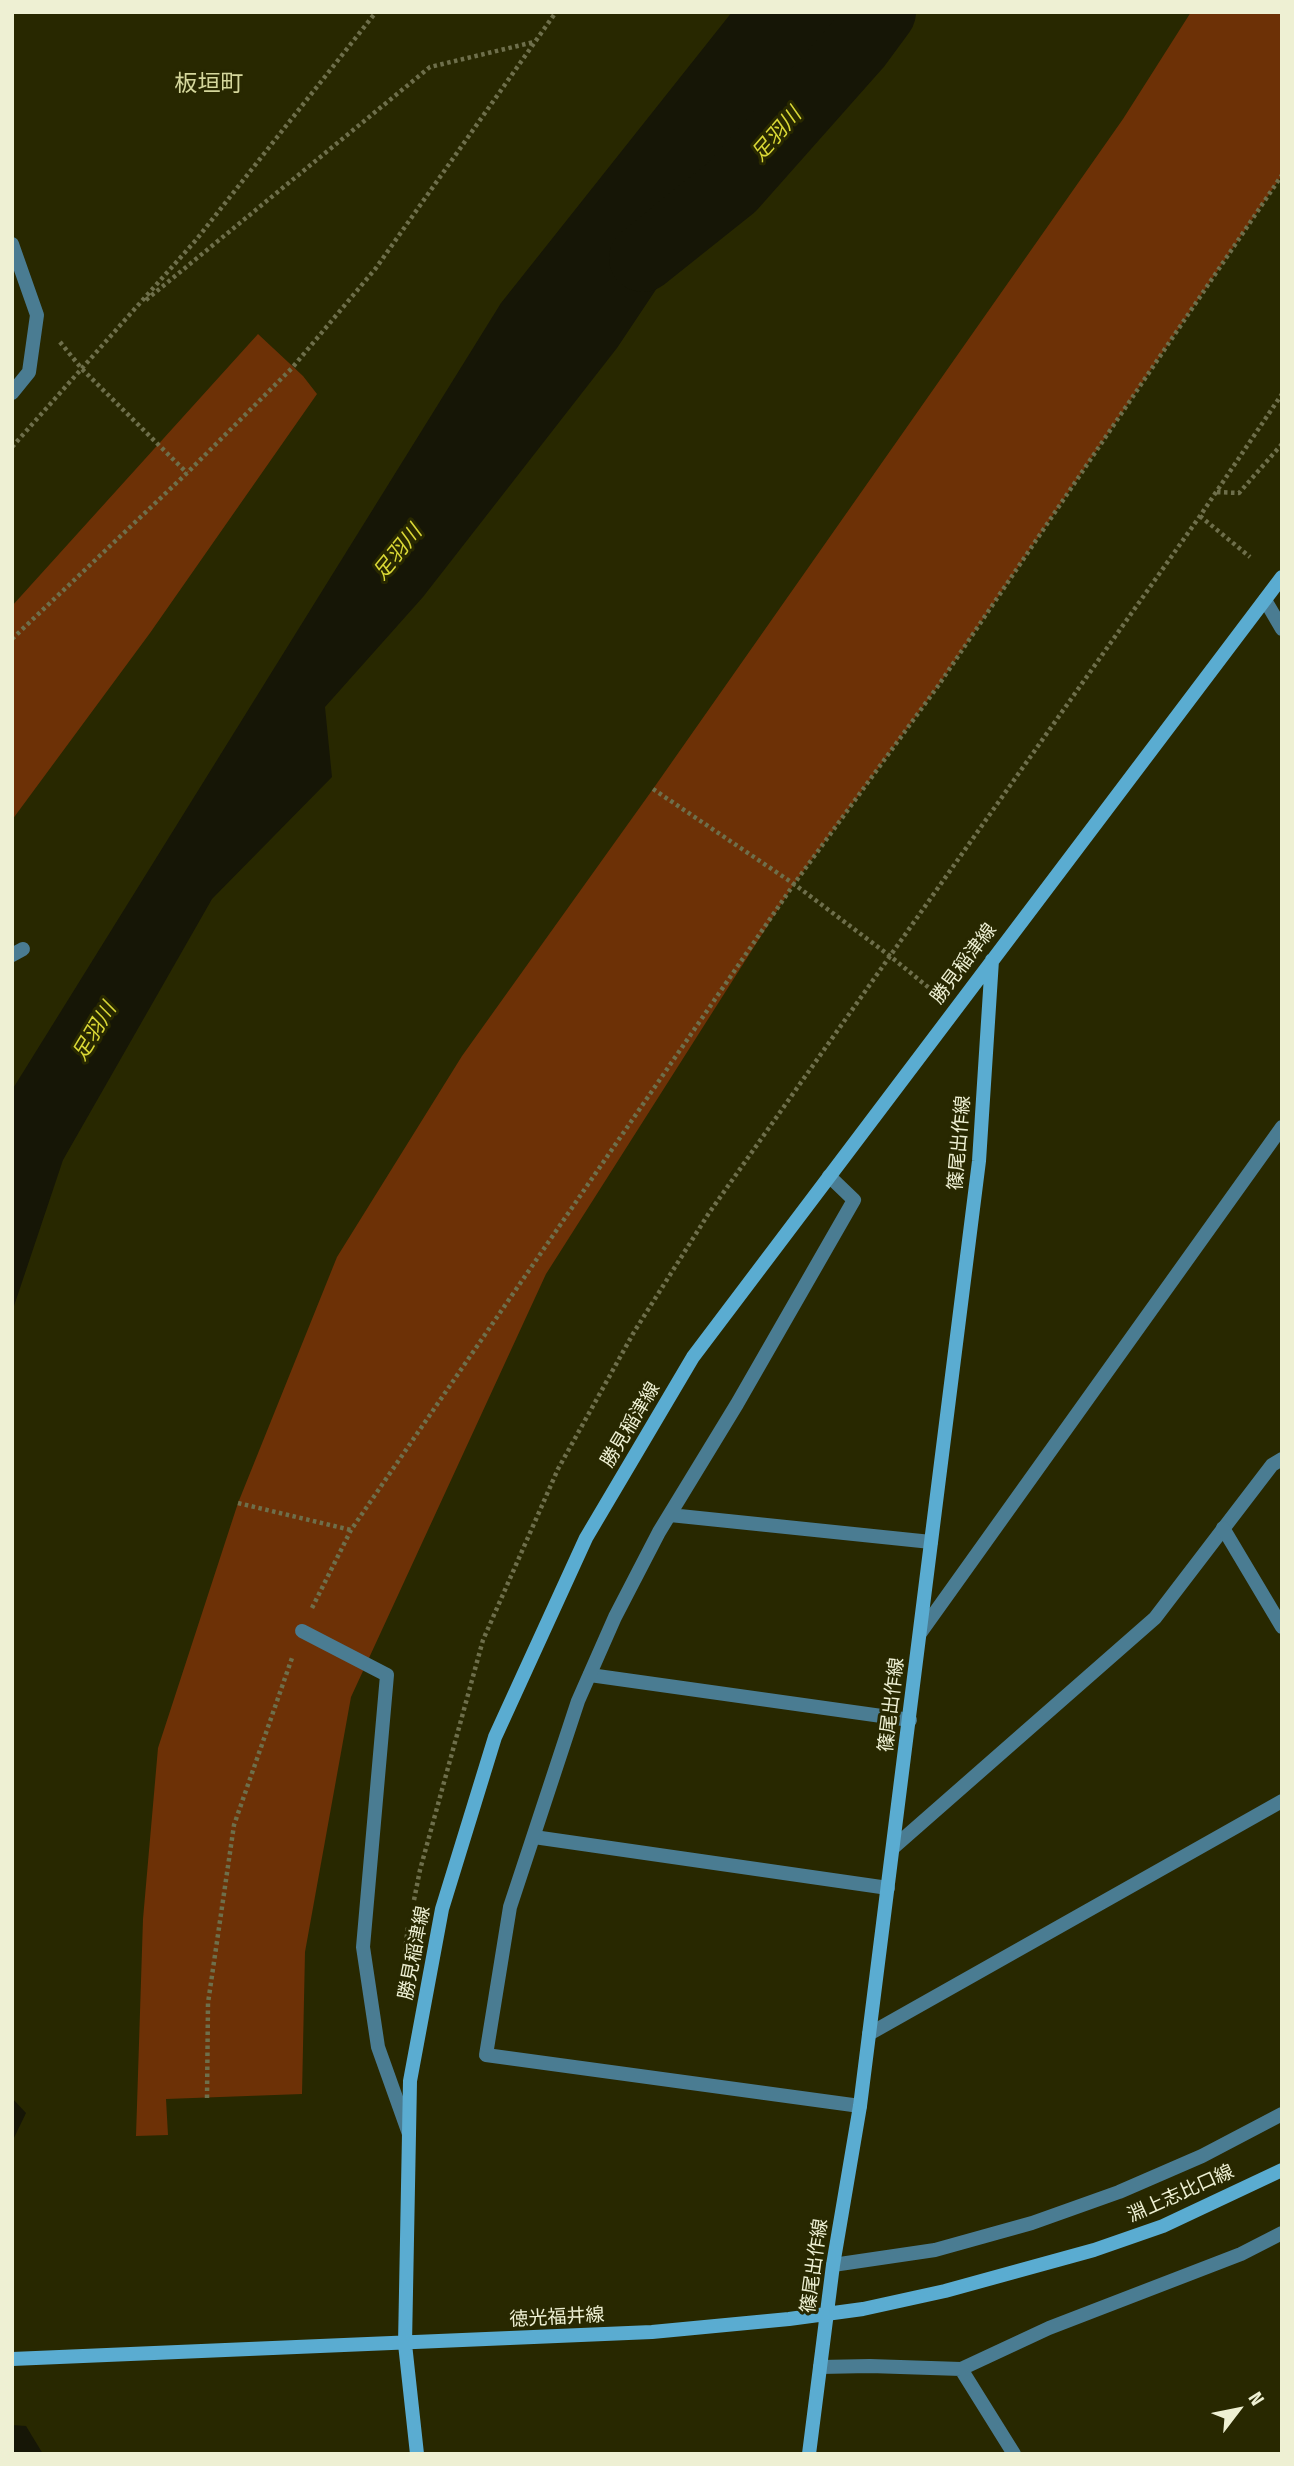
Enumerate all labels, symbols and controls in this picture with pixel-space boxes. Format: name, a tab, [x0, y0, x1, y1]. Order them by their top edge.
district label: 板垣町	[175, 71, 243, 99]
water label: 足羽川	[747, 103, 807, 167]
water label: 足羽川	[368, 521, 428, 585]
street label: 勝見稲津線	[926, 919, 1002, 1009]
water label: 足羽川	[68, 999, 122, 1065]
street label: 篠尾出作線	[945, 1095, 975, 1191]
street label: 勝見稲津線	[597, 1378, 665, 1472]
street label: 篠尾出作線	[875, 1656, 909, 1754]
street label: 勝見稲津線	[395, 1904, 435, 2002]
street label: 淵上志比口線	[1124, 2160, 1238, 2228]
street label: 篠尾出作線	[797, 2217, 833, 2315]
street label: 徳光福井線	[509, 2304, 605, 2332]
north arrow	[1203, 2375, 1273, 2445]
text: N	[1243, 2388, 1269, 2410]

